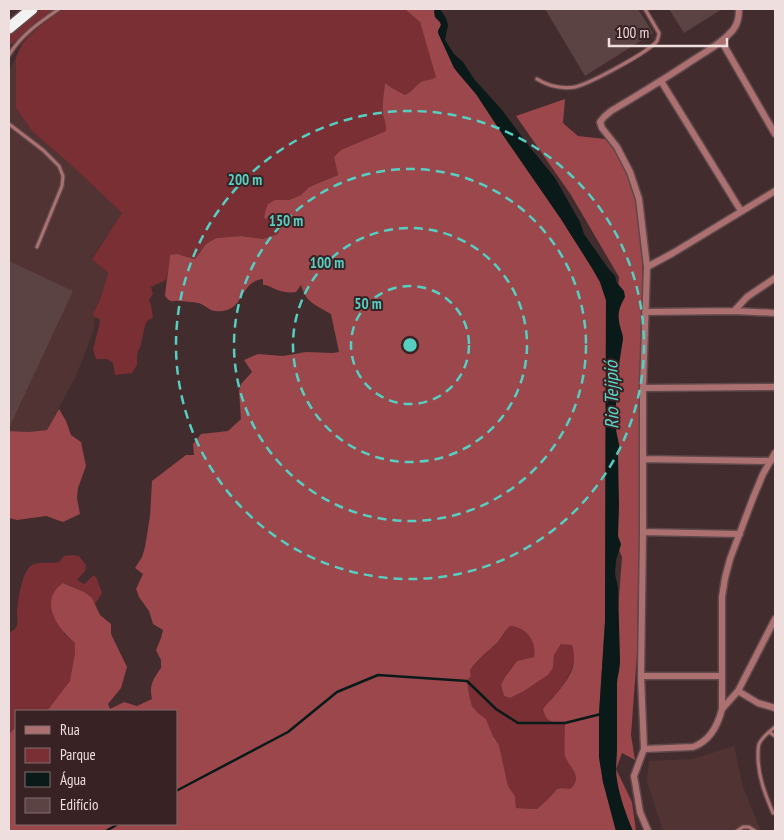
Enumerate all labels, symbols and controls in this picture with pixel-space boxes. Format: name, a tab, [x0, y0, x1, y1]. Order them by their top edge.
scale bar	[609, 15, 726, 47]
text: 100 m	[616, 23, 649, 42]
text: 200 m	[228, 170, 262, 189]
text: 150 m	[269, 211, 303, 230]
text: 100 m	[310, 253, 344, 272]
text: 50 m	[354, 294, 382, 313]
centre of rings	[401, 336, 419, 354]
water label: Rio Tejipió	[598, 359, 624, 429]
legend	[15, 710, 178, 825]
text: Rua	[60, 720, 80, 739]
text: Parque	[60, 745, 96, 764]
text: Água	[60, 770, 86, 789]
text: Edifício	[60, 795, 98, 814]

